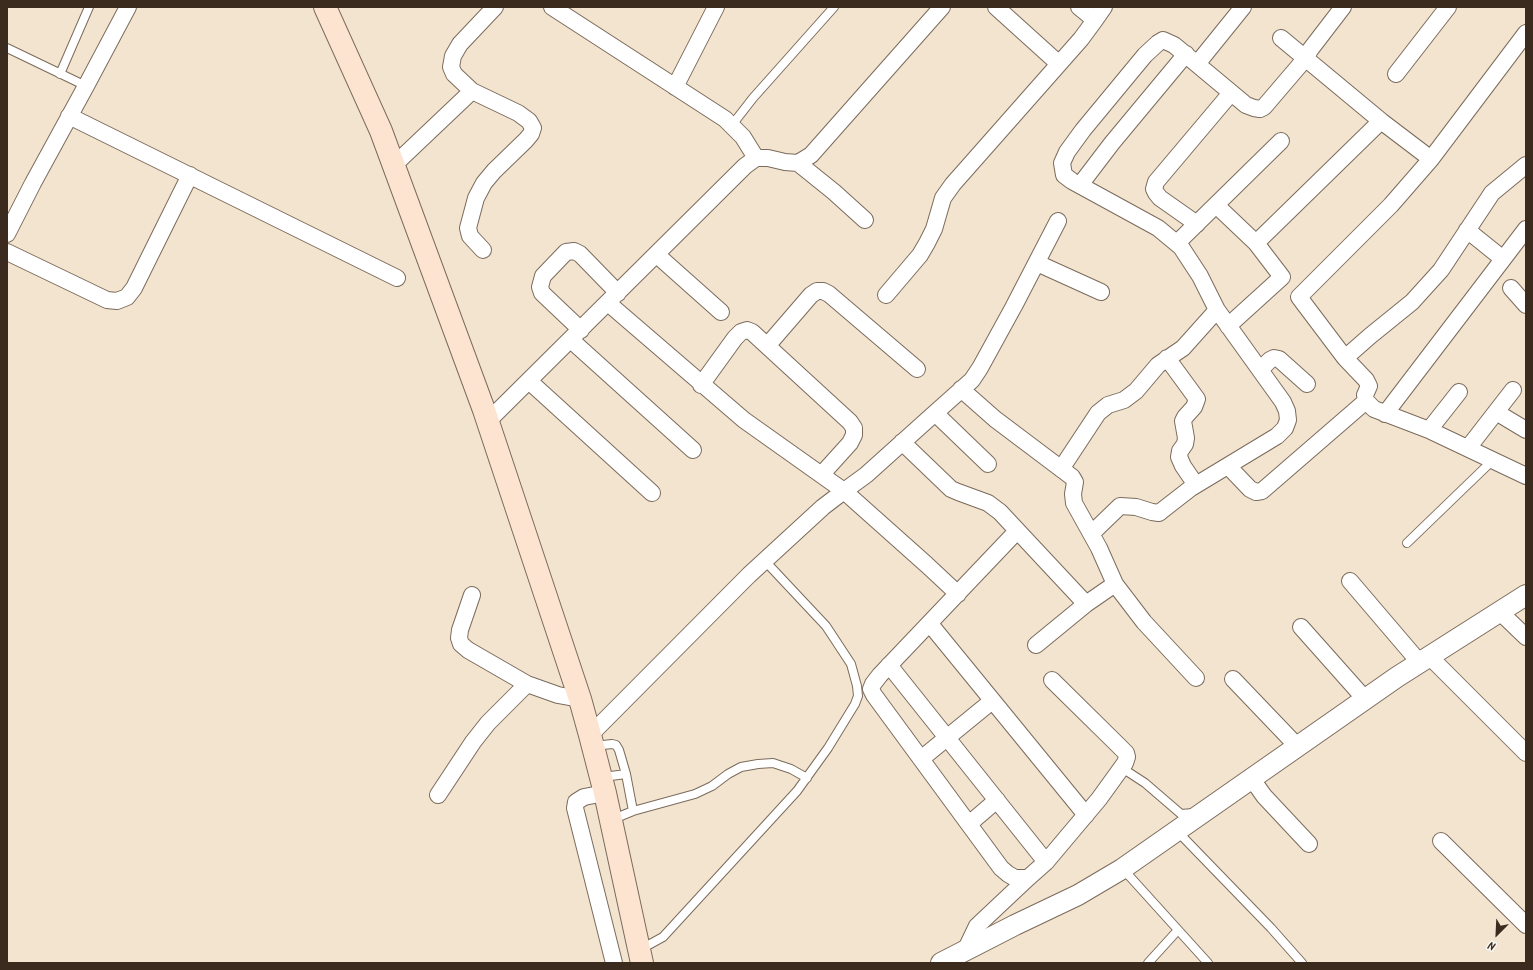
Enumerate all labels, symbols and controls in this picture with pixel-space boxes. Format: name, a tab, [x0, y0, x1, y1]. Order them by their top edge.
north arrow	[1477, 914, 1517, 954]
text: N	[1485, 935, 1499, 955]

